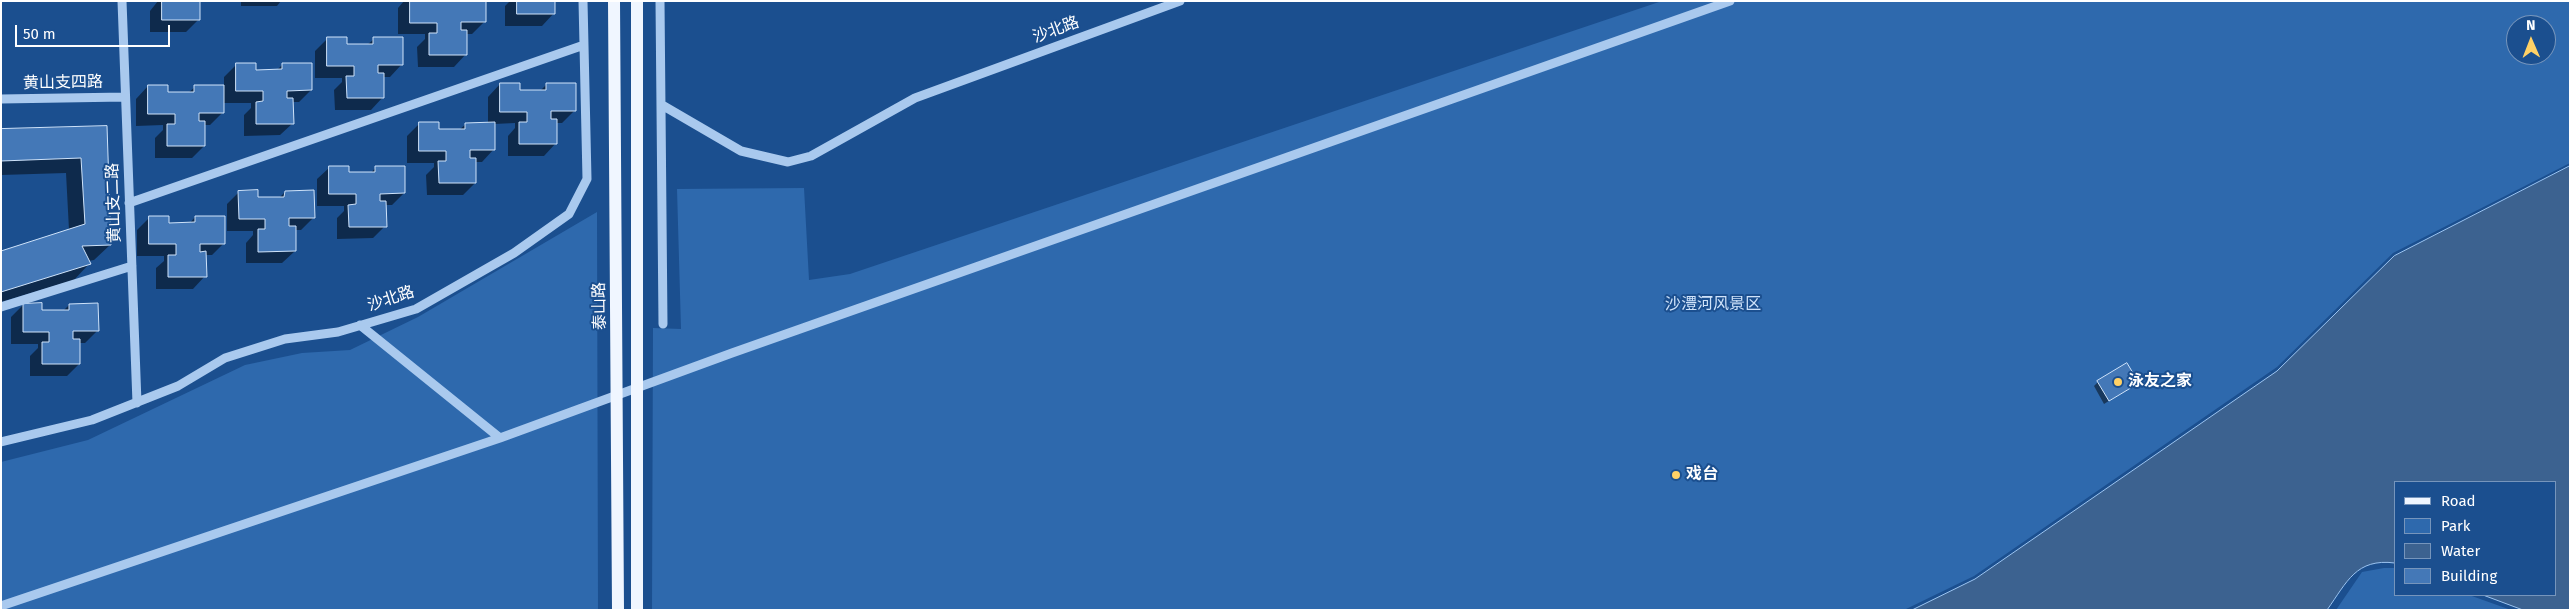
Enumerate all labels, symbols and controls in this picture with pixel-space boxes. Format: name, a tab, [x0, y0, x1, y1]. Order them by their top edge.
street label: 沙北路	[1030, 13, 1082, 47]
scale bar	[18, 15, 172, 47]
north arrow	[2506, 15, 2556, 65]
text: N	[2526, 17, 2536, 34]
text: 50 m	[23, 25, 56, 43]
street label: 黄山支四路	[23, 73, 103, 93]
street label: 黄山支二路	[103, 163, 125, 243]
street label: 沙北路	[365, 282, 417, 316]
street label: 泰山路	[590, 282, 610, 330]
park label: 沙澧河风景区	[1665, 295, 1761, 315]
place label: 泳友之家	[2128, 372, 2192, 392]
marker: 泳友之家	[2112, 376, 2124, 388]
place label: 戏台	[1686, 465, 1718, 485]
marker: 戏台	[1670, 469, 1682, 481]
legend	[2394, 481, 2556, 596]
text: Road	[2441, 492, 2476, 510]
text: Park	[2441, 517, 2471, 535]
text: Water	[2441, 542, 2480, 560]
text: Building	[2441, 567, 2497, 585]

